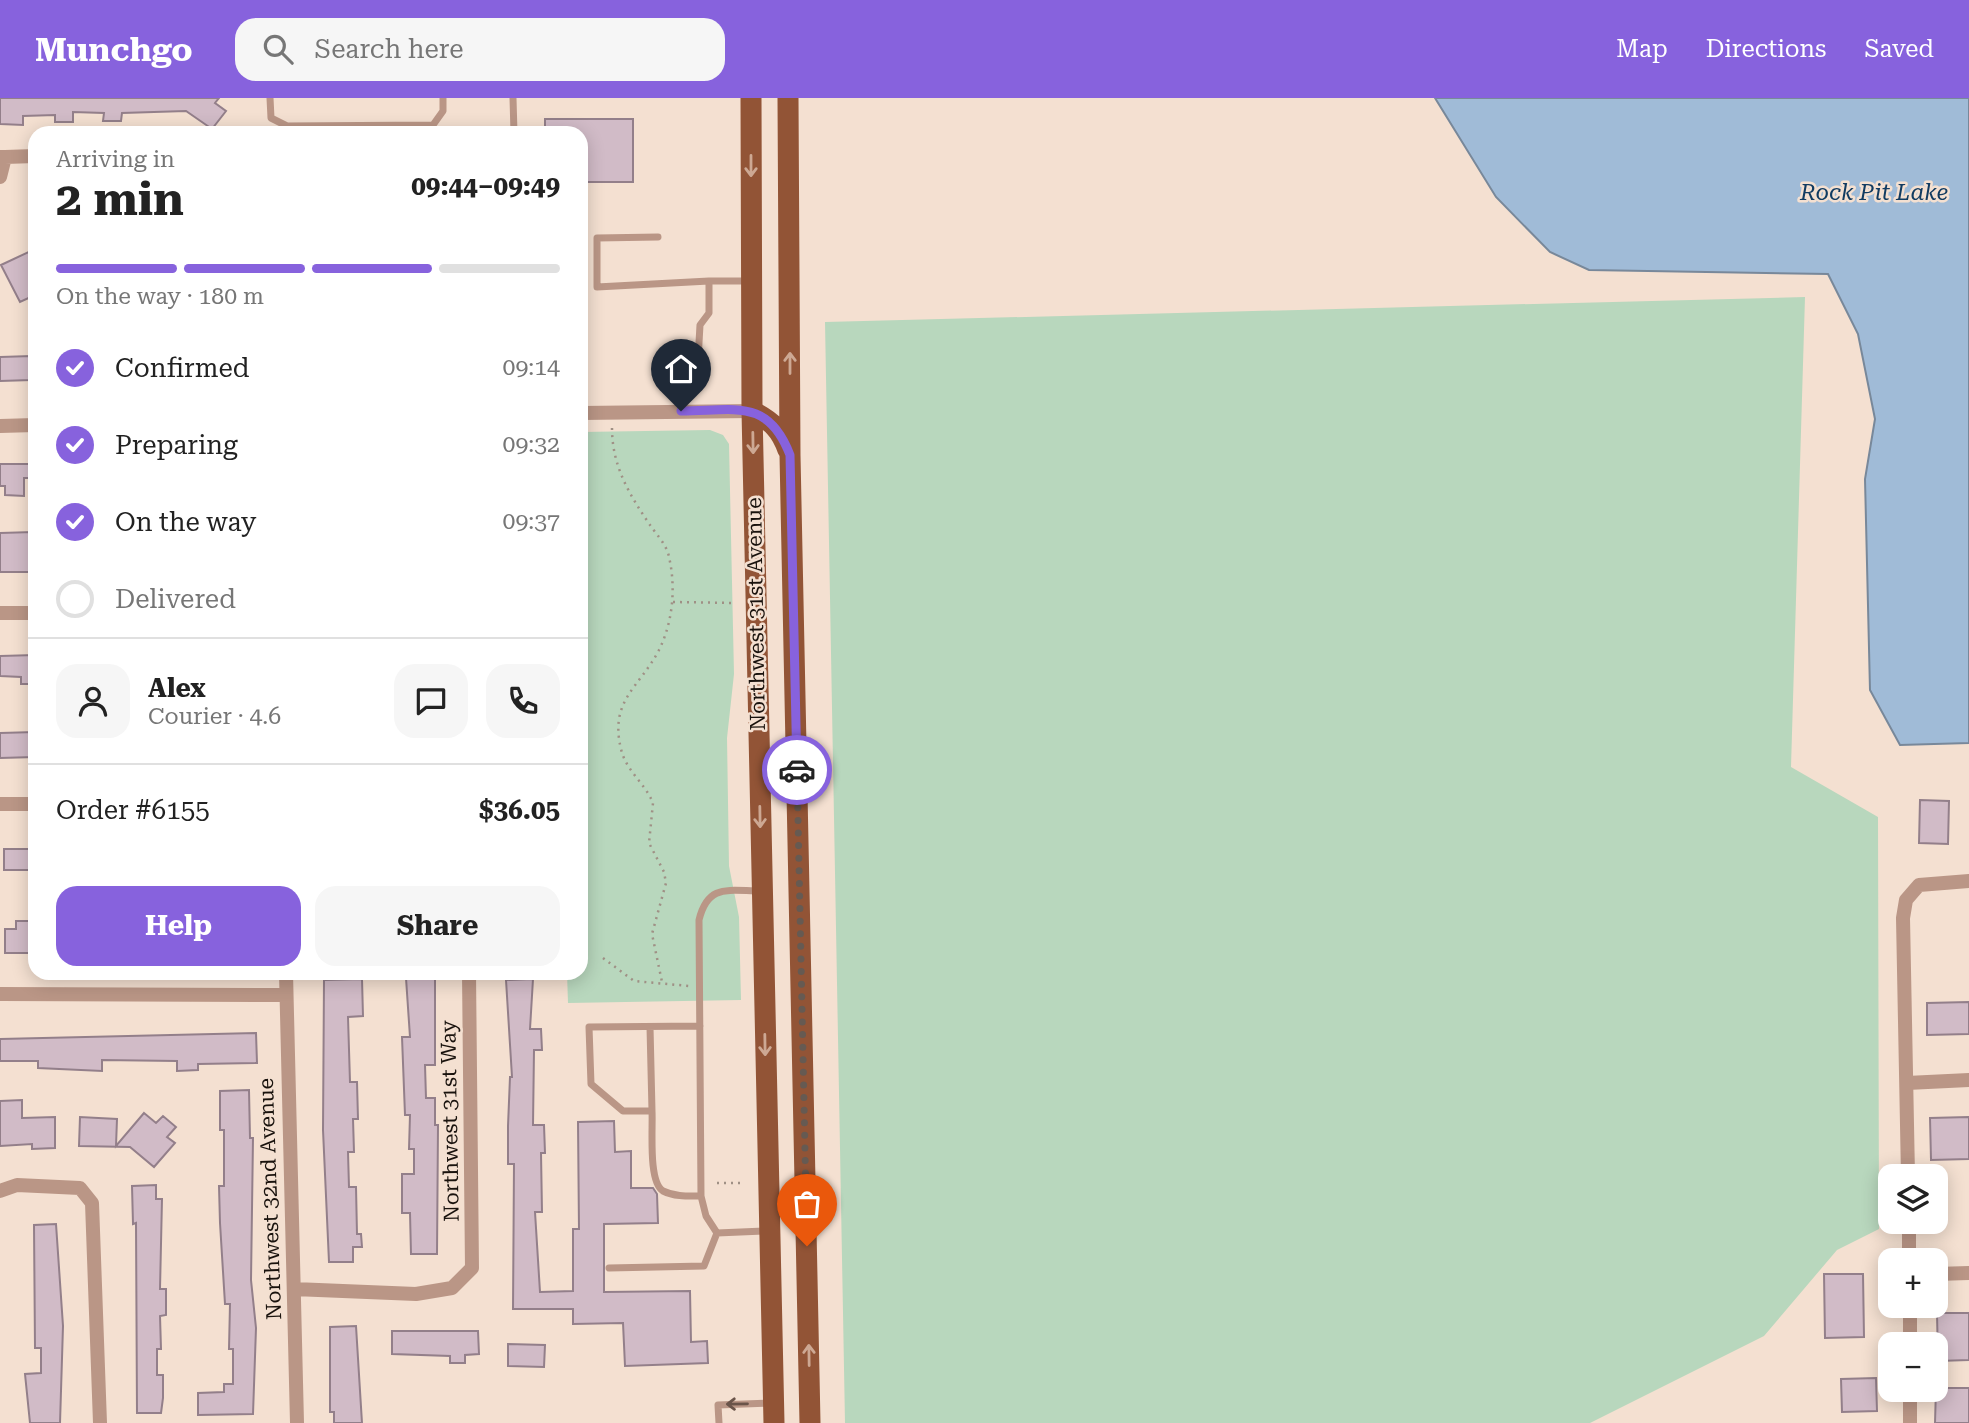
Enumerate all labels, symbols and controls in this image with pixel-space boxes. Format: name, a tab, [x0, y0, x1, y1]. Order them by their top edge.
search box	[235, 18, 725, 81]
text: Munchgo	[35, 30, 193, 69]
icon: search	[259, 30, 297, 68]
text: Search here	[315, 34, 464, 64]
text: Map	[1616, 35, 1668, 63]
text: Directions	[1706, 35, 1826, 63]
text: Saved	[1864, 35, 1934, 63]
text: Arriving in	[56, 146, 175, 173]
one-way arrow	[744, 154, 758, 177]
text: 09:44–09:49	[411, 171, 560, 201]
text: 2 min	[56, 172, 184, 226]
water label: Rock Pit Lake	[1799, 179, 1948, 206]
text: On the way · 180 m	[56, 283, 264, 310]
pin	[651, 339, 711, 411]
icon: check	[56, 349, 94, 387]
icon: home	[662, 350, 700, 388]
one-way arrow	[783, 351, 797, 374]
text: Confirmed	[115, 353, 250, 383]
text: 09:14	[503, 354, 560, 381]
icon: check	[56, 426, 94, 464]
text: Preparing	[115, 430, 238, 460]
text: 09:32	[503, 431, 560, 458]
one-way arrow	[746, 431, 760, 454]
street label: Northwest 31st Avenue	[742, 497, 770, 731]
icon: check	[56, 503, 94, 541]
text: On the way	[115, 507, 256, 537]
text: 09:37	[503, 508, 560, 535]
text: Delivered	[115, 584, 236, 614]
button: person	[56, 664, 130, 738]
button: chat	[394, 664, 468, 738]
button: phone	[486, 664, 560, 738]
text: Alex	[148, 673, 206, 703]
text: Courier · 4.6	[148, 703, 281, 730]
courier	[762, 735, 832, 805]
icon: car	[778, 751, 816, 789]
text: Order #6155	[56, 795, 210, 825]
text: $36.05	[479, 795, 560, 825]
one-way arrow	[754, 805, 767, 828]
button: Help	[56, 886, 301, 966]
button: Share	[315, 886, 560, 966]
street label: Northwest 31st Way	[436, 1019, 464, 1222]
one-way arrow	[758, 1033, 772, 1056]
street label: Northwest 32nd Avenue	[254, 1077, 286, 1321]
map controls	[1878, 1164, 1948, 1402]
button: layers	[1878, 1164, 1948, 1234]
pin	[777, 1174, 837, 1246]
icon: bag	[788, 1185, 826, 1223]
button: +	[1878, 1248, 1948, 1318]
button: −	[1878, 1332, 1948, 1402]
one-way arrow	[802, 1344, 816, 1367]
one-way arrow	[725, 1397, 748, 1411]

